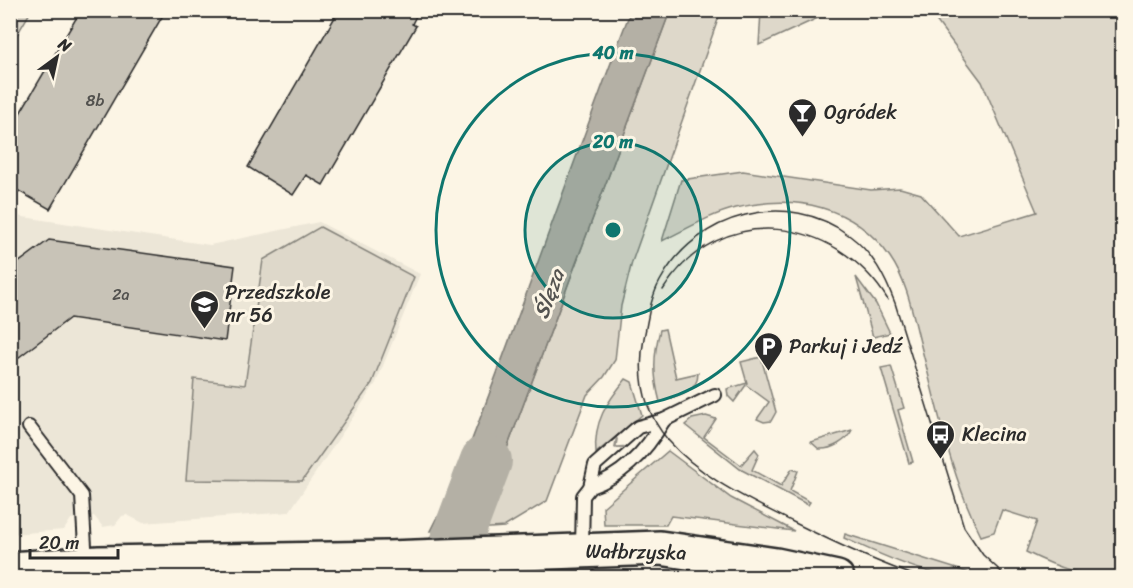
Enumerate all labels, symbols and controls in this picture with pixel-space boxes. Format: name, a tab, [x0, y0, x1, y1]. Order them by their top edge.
north arrow	[27, 27, 87, 87]
text: N	[52, 29, 78, 61]
text: 40 m	[591, 37, 634, 69]
house number: 8b	[86, 86, 104, 115]
place label: Ogródek	[824, 95, 897, 130]
bar icon: Ogródek	[787, 96, 819, 138]
text: 20 m	[592, 126, 633, 158]
centre of rings	[603, 220, 623, 240]
water label: Ślęza	[522, 262, 576, 324]
place label: Przedszkole nr 56	[225, 275, 331, 333]
house number: 2a	[112, 280, 130, 309]
school or university icon: Przedszkole nr 56	[188, 288, 220, 330]
place label: Parkuj i Jedź	[789, 329, 904, 364]
parking icon: Parkuj i Jedź	[752, 330, 784, 372]
place label: Klecina	[962, 417, 1027, 452]
bus stop icon: Klecina	[925, 418, 957, 460]
one-way arrow	[614, 438, 625, 449]
scale bar	[30, 522, 118, 560]
text: 20 m	[39, 527, 79, 559]
street label: Wałbrzyska	[585, 534, 687, 570]

